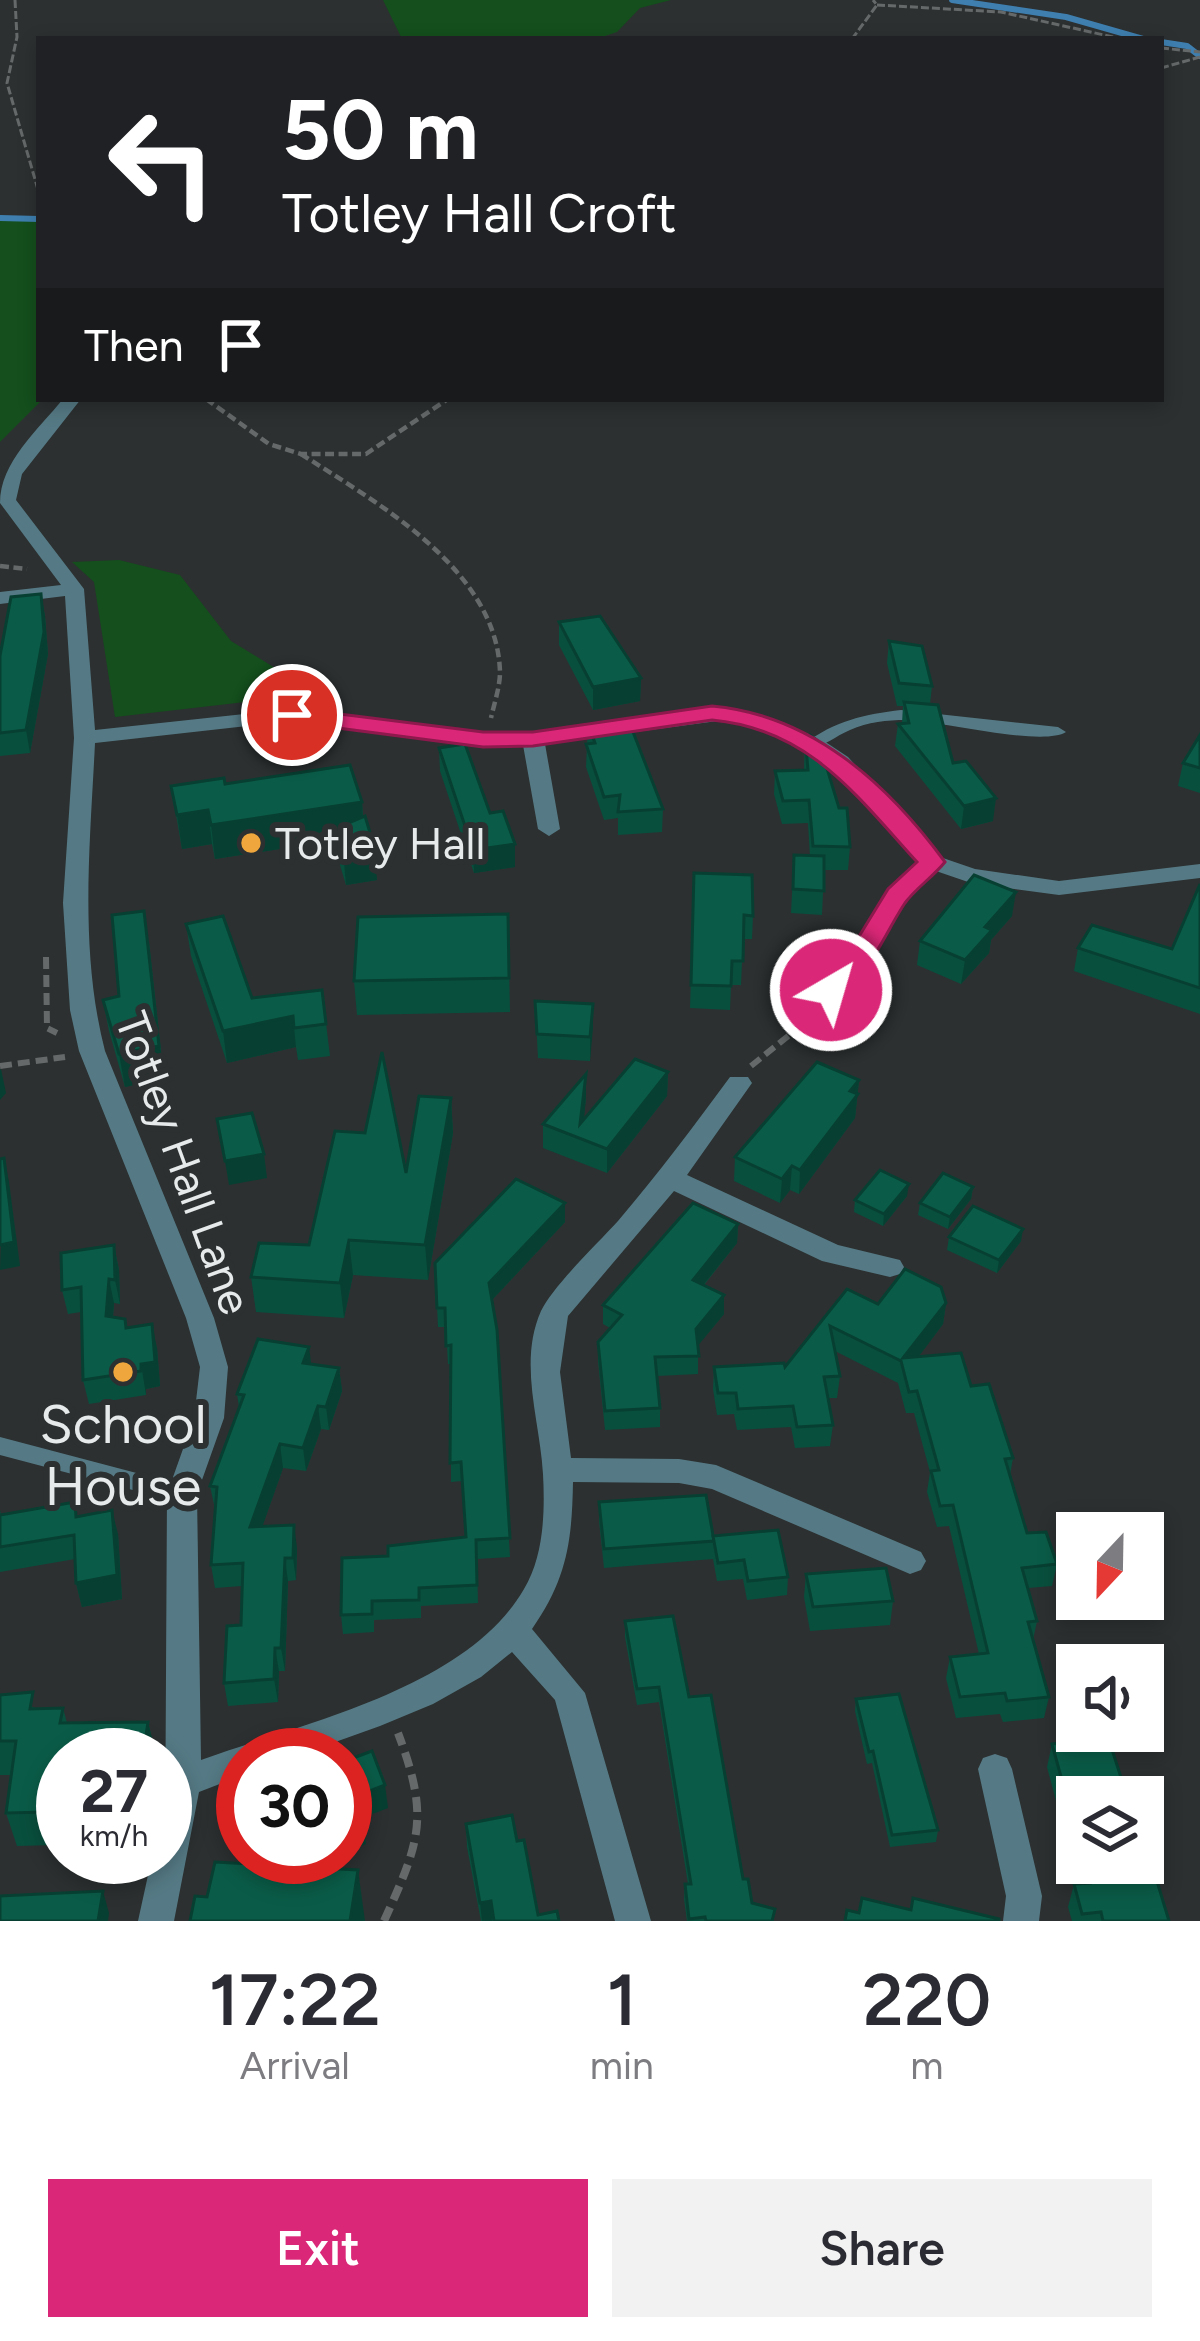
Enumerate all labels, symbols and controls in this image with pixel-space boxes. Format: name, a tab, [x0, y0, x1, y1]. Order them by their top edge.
text: 50 m	[282, 79, 478, 180]
icon: left	[84, 84, 240, 240]
text: Totley Hall Croft	[282, 181, 677, 246]
icon: arrive	[208, 312, 274, 378]
text: Then	[84, 318, 184, 372]
pin	[241, 664, 343, 766]
icon: arrive	[259, 682, 325, 748]
place label: Totley Hall	[275, 816, 485, 870]
marker: Totley Hall	[238, 830, 264, 856]
position arrow	[768, 927, 894, 1053]
street label: Totley Hall Lane	[104, 1005, 264, 1321]
marker: School House	[110, 1359, 136, 1385]
place label: School House	[39, 1392, 207, 1519]
north arrow	[1056, 1512, 1164, 1620]
map controls	[1056, 1512, 1164, 1884]
button: sound	[1056, 1644, 1164, 1752]
speed limit sign: 30	[216, 1728, 372, 1884]
text: 27	[80, 1755, 148, 1827]
button: layers	[1056, 1776, 1164, 1884]
text: km/h	[80, 1817, 148, 1854]
text: 17:22	[209, 1957, 381, 2043]
text: 1	[607, 1957, 637, 2043]
text: 220	[863, 1957, 991, 2043]
text: Arrival	[240, 2042, 350, 2089]
text: min	[590, 2042, 654, 2089]
text: m	[910, 2042, 943, 2089]
button: Exit	[48, 2179, 588, 2317]
button: Share	[612, 2179, 1152, 2317]

